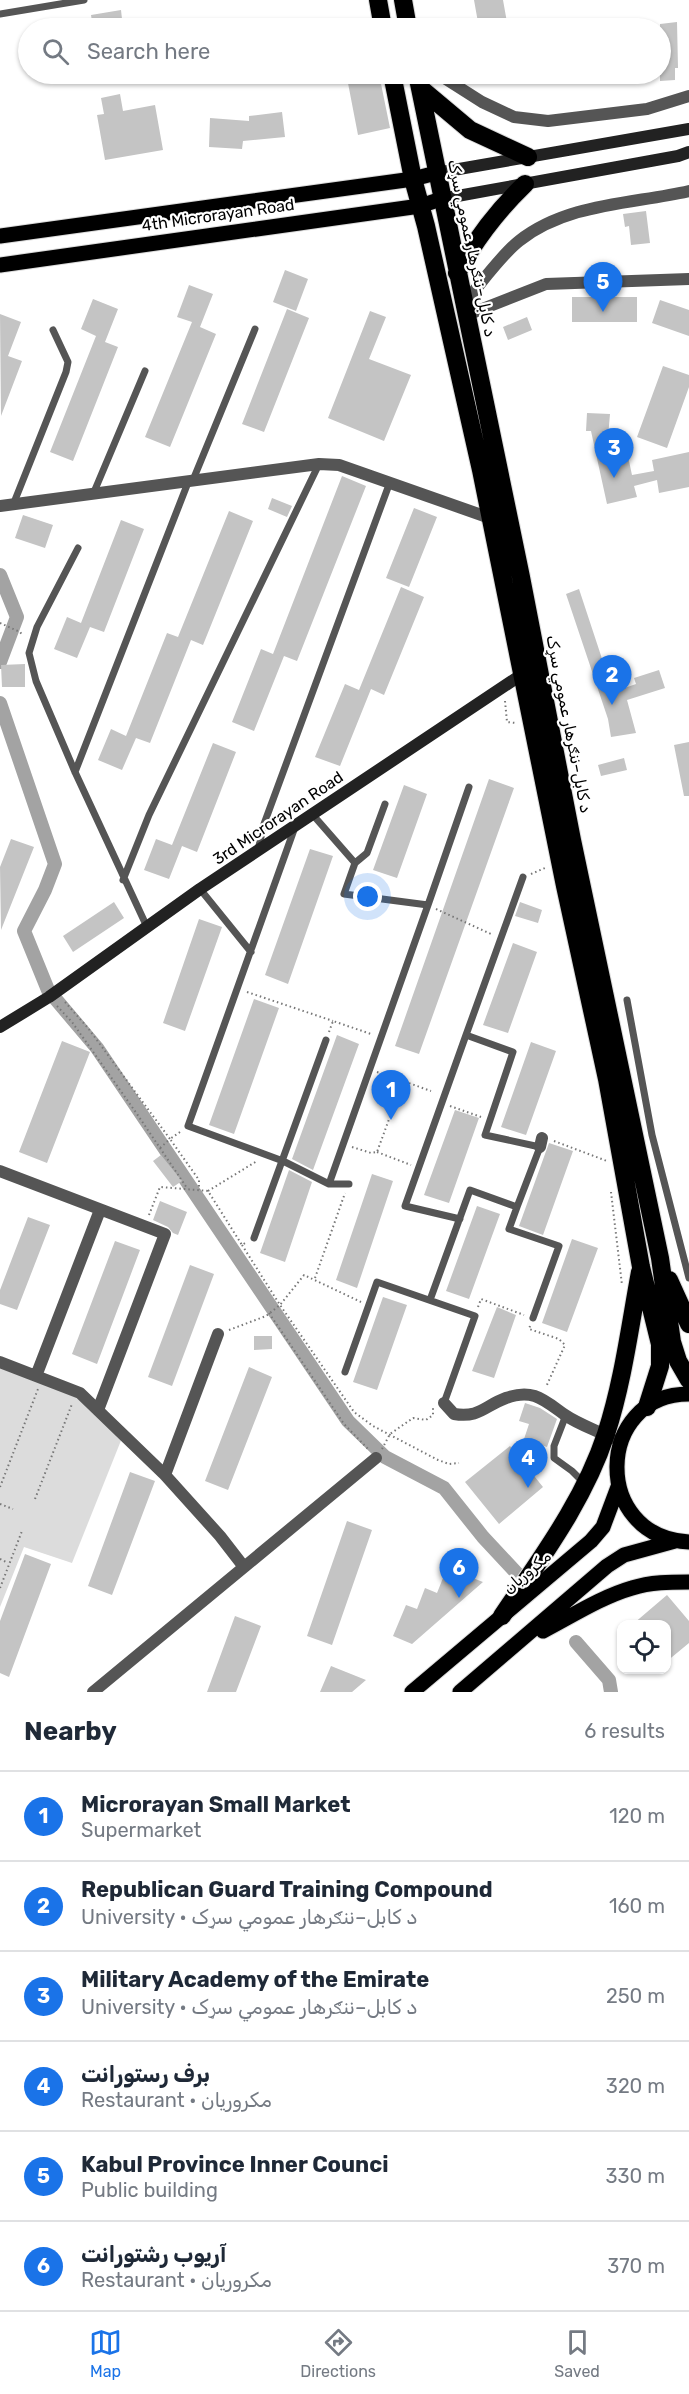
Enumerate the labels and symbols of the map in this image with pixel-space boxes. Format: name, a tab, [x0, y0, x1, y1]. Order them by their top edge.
street label: د کابل–ننګرهار عمومي سړک	[441, 158, 500, 339]
street label: 4th Microrayan Road	[140, 195, 296, 235]
pin: 5	[584, 262, 622, 312]
pin: 3	[594, 428, 634, 478]
street label: د کابل–ننګرهار عمومي سړک	[539, 633, 596, 815]
pin: 2	[592, 656, 632, 705]
street label: 3rd Microrayan Road	[209, 767, 347, 869]
your location	[353, 882, 382, 911]
pin: 1	[372, 1070, 410, 1120]
pin: 4	[508, 1438, 548, 1488]
street label: مکروریان	[499, 1546, 556, 1598]
pin: 6	[440, 1548, 478, 1598]

